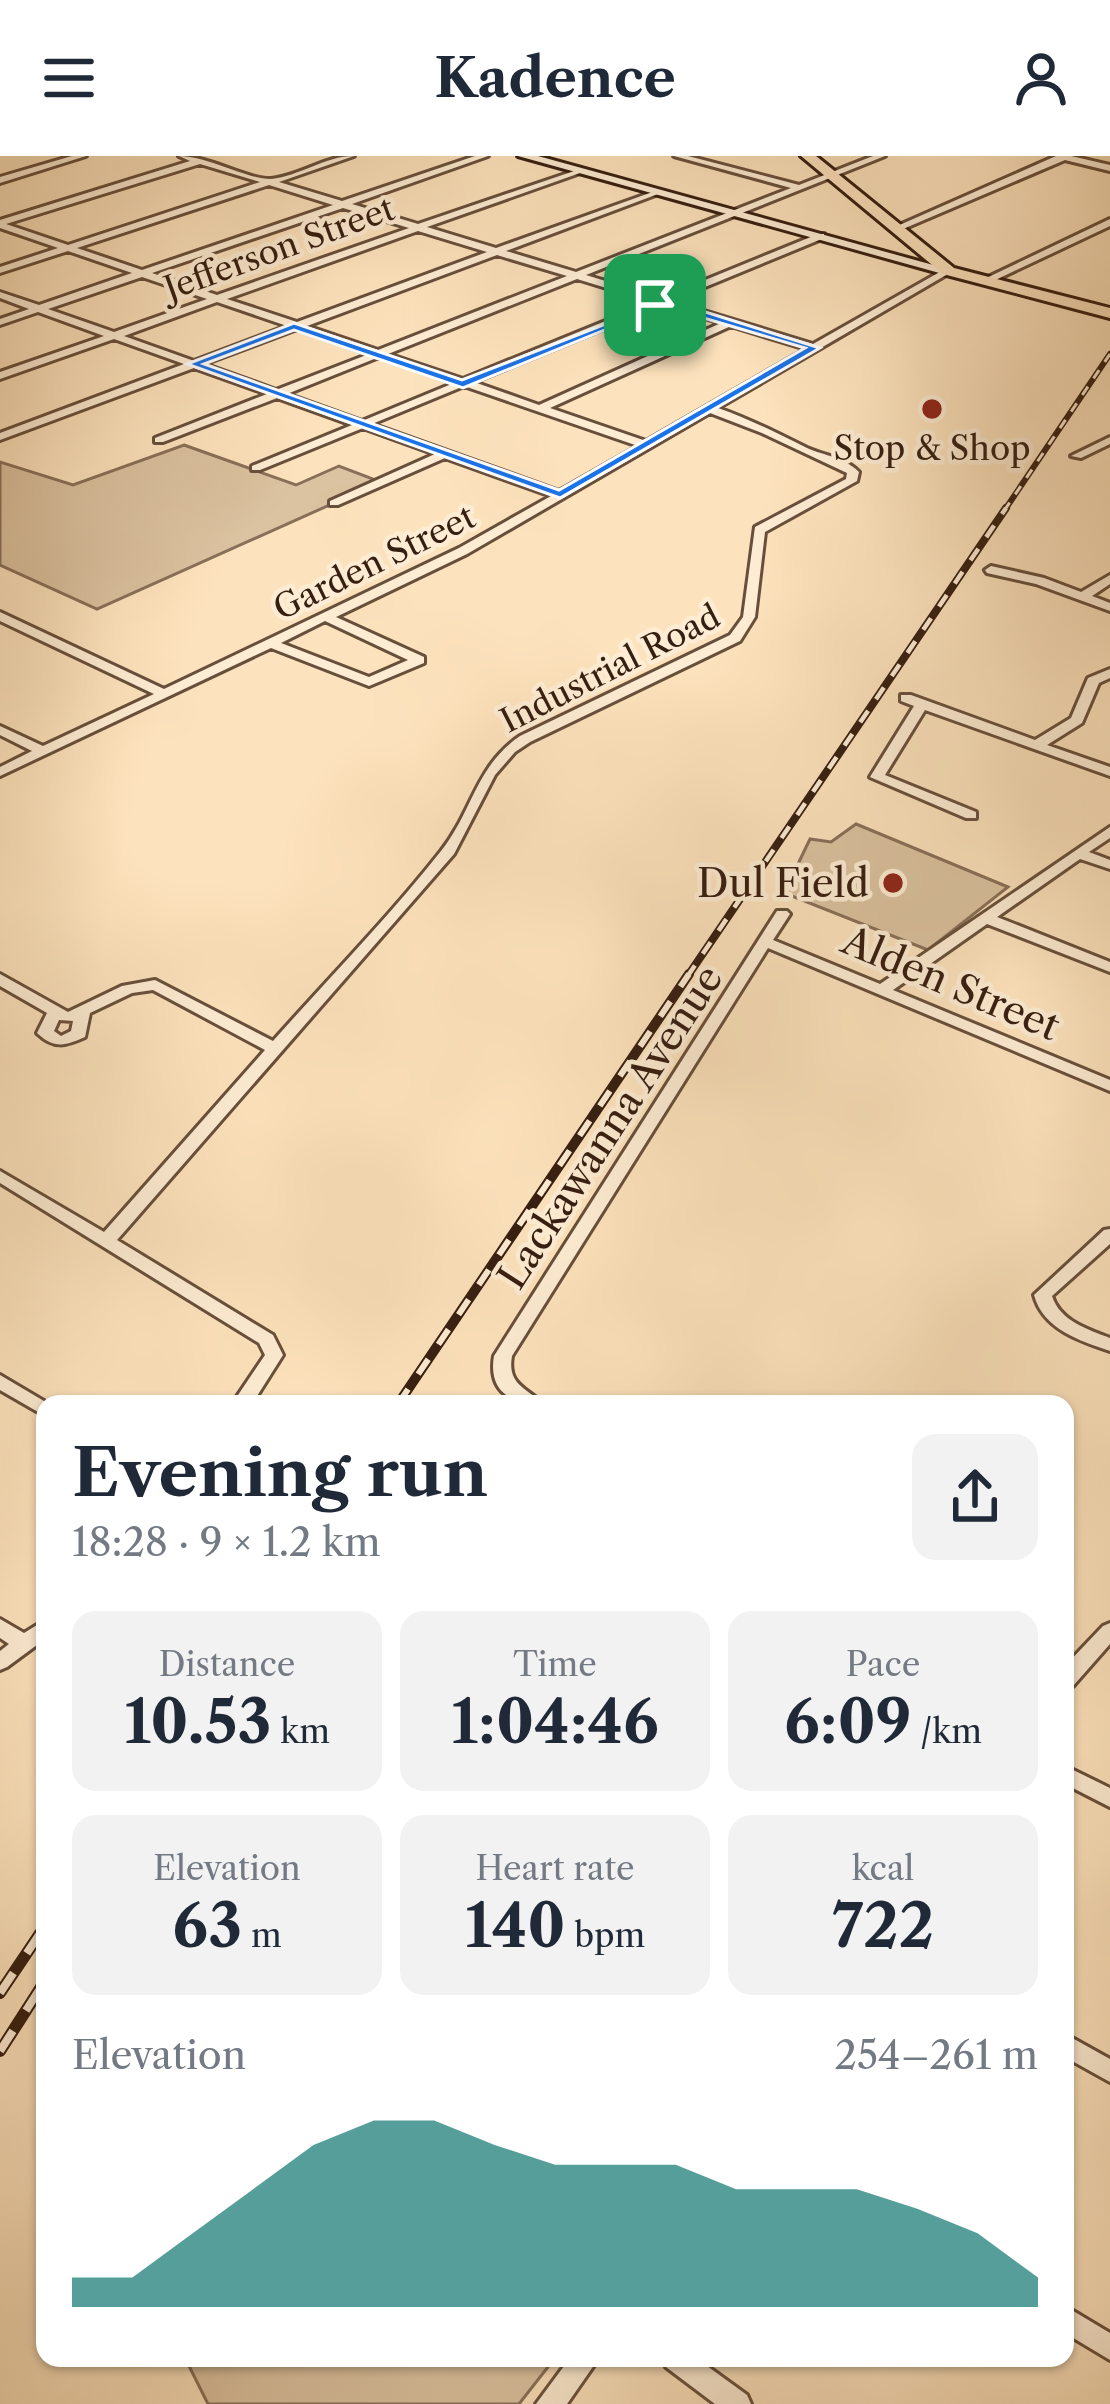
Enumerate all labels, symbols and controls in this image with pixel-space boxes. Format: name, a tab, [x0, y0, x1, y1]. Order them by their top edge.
icon: menu	[36, 45, 102, 111]
text: Kadence	[434, 45, 676, 111]
icon: person	[1008, 45, 1074, 111]
street label: Jefferson Street	[154, 188, 400, 311]
pin	[604, 254, 706, 356]
icon: arrive	[622, 272, 688, 338]
marker: Stop & Shop	[919, 396, 945, 422]
place label: Stop & Shop	[833, 428, 1031, 469]
street label: Garden Street	[267, 496, 482, 629]
street label: Industrial Road	[494, 595, 727, 741]
place label: Dul Field	[697, 859, 869, 907]
marker: Dul Field	[880, 870, 906, 896]
street label: Alden Street	[834, 915, 1067, 1050]
street label: Lackawanna Avenue	[487, 956, 733, 1298]
text: Evening run	[72, 1432, 488, 1513]
button: share	[912, 1434, 1038, 1560]
text: 18:28 · 9 × 1.2 km	[72, 1518, 381, 1566]
text: Distance	[159, 1644, 295, 1685]
text: Time	[513, 1644, 597, 1685]
text: Pace	[846, 1644, 920, 1685]
text: 10.53	[124, 1685, 272, 1759]
text: 1:04:46	[451, 1685, 659, 1759]
text: 6:09	[784, 1685, 912, 1759]
text: km	[272, 1711, 330, 1752]
text: /km	[912, 1711, 982, 1752]
text: Elevation	[153, 1848, 301, 1889]
text: Heart rate	[475, 1848, 635, 1889]
text: kcal	[852, 1848, 914, 1889]
text: 63	[172, 1889, 242, 1963]
text: 140	[465, 1889, 566, 1963]
text: 722	[832, 1889, 934, 1963]
text: m	[242, 1915, 282, 1956]
text: bpm	[566, 1915, 645, 1956]
text: Elevation	[72, 2031, 246, 2079]
text: 254–261 m	[834, 2031, 1038, 2079]

